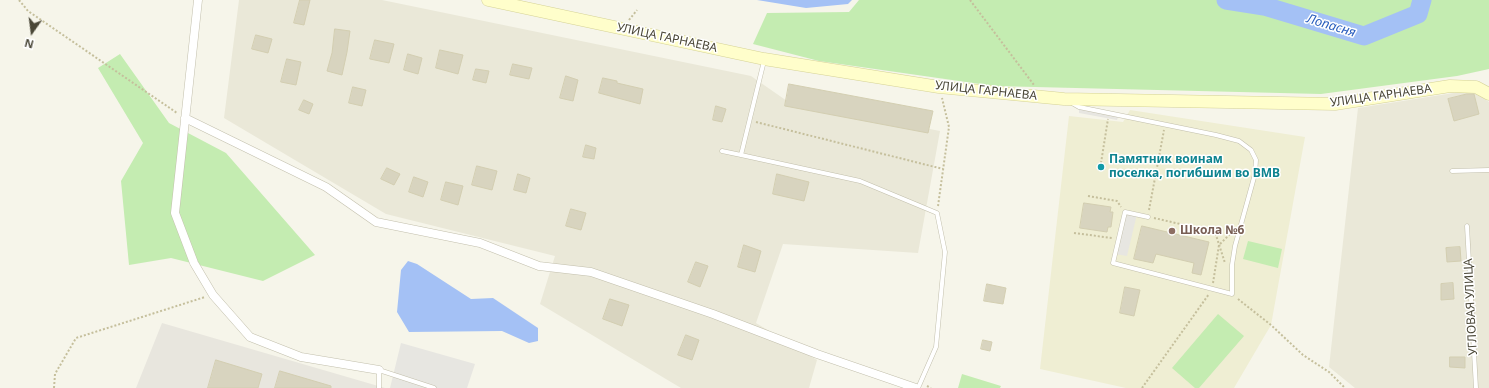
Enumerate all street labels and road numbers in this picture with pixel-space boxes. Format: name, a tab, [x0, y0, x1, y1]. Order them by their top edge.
street label: УЛИЦА ГАРНАЕВА	[615, 20, 719, 56]
street label: УЛИЦА ГАРНАЕВА	[934, 78, 1038, 104]
street label: УЛИЦА ГАРНАЕВА	[1329, 82, 1433, 110]
street label: УГЛОВАЯ УЛИЦА	[1461, 258, 1481, 356]

